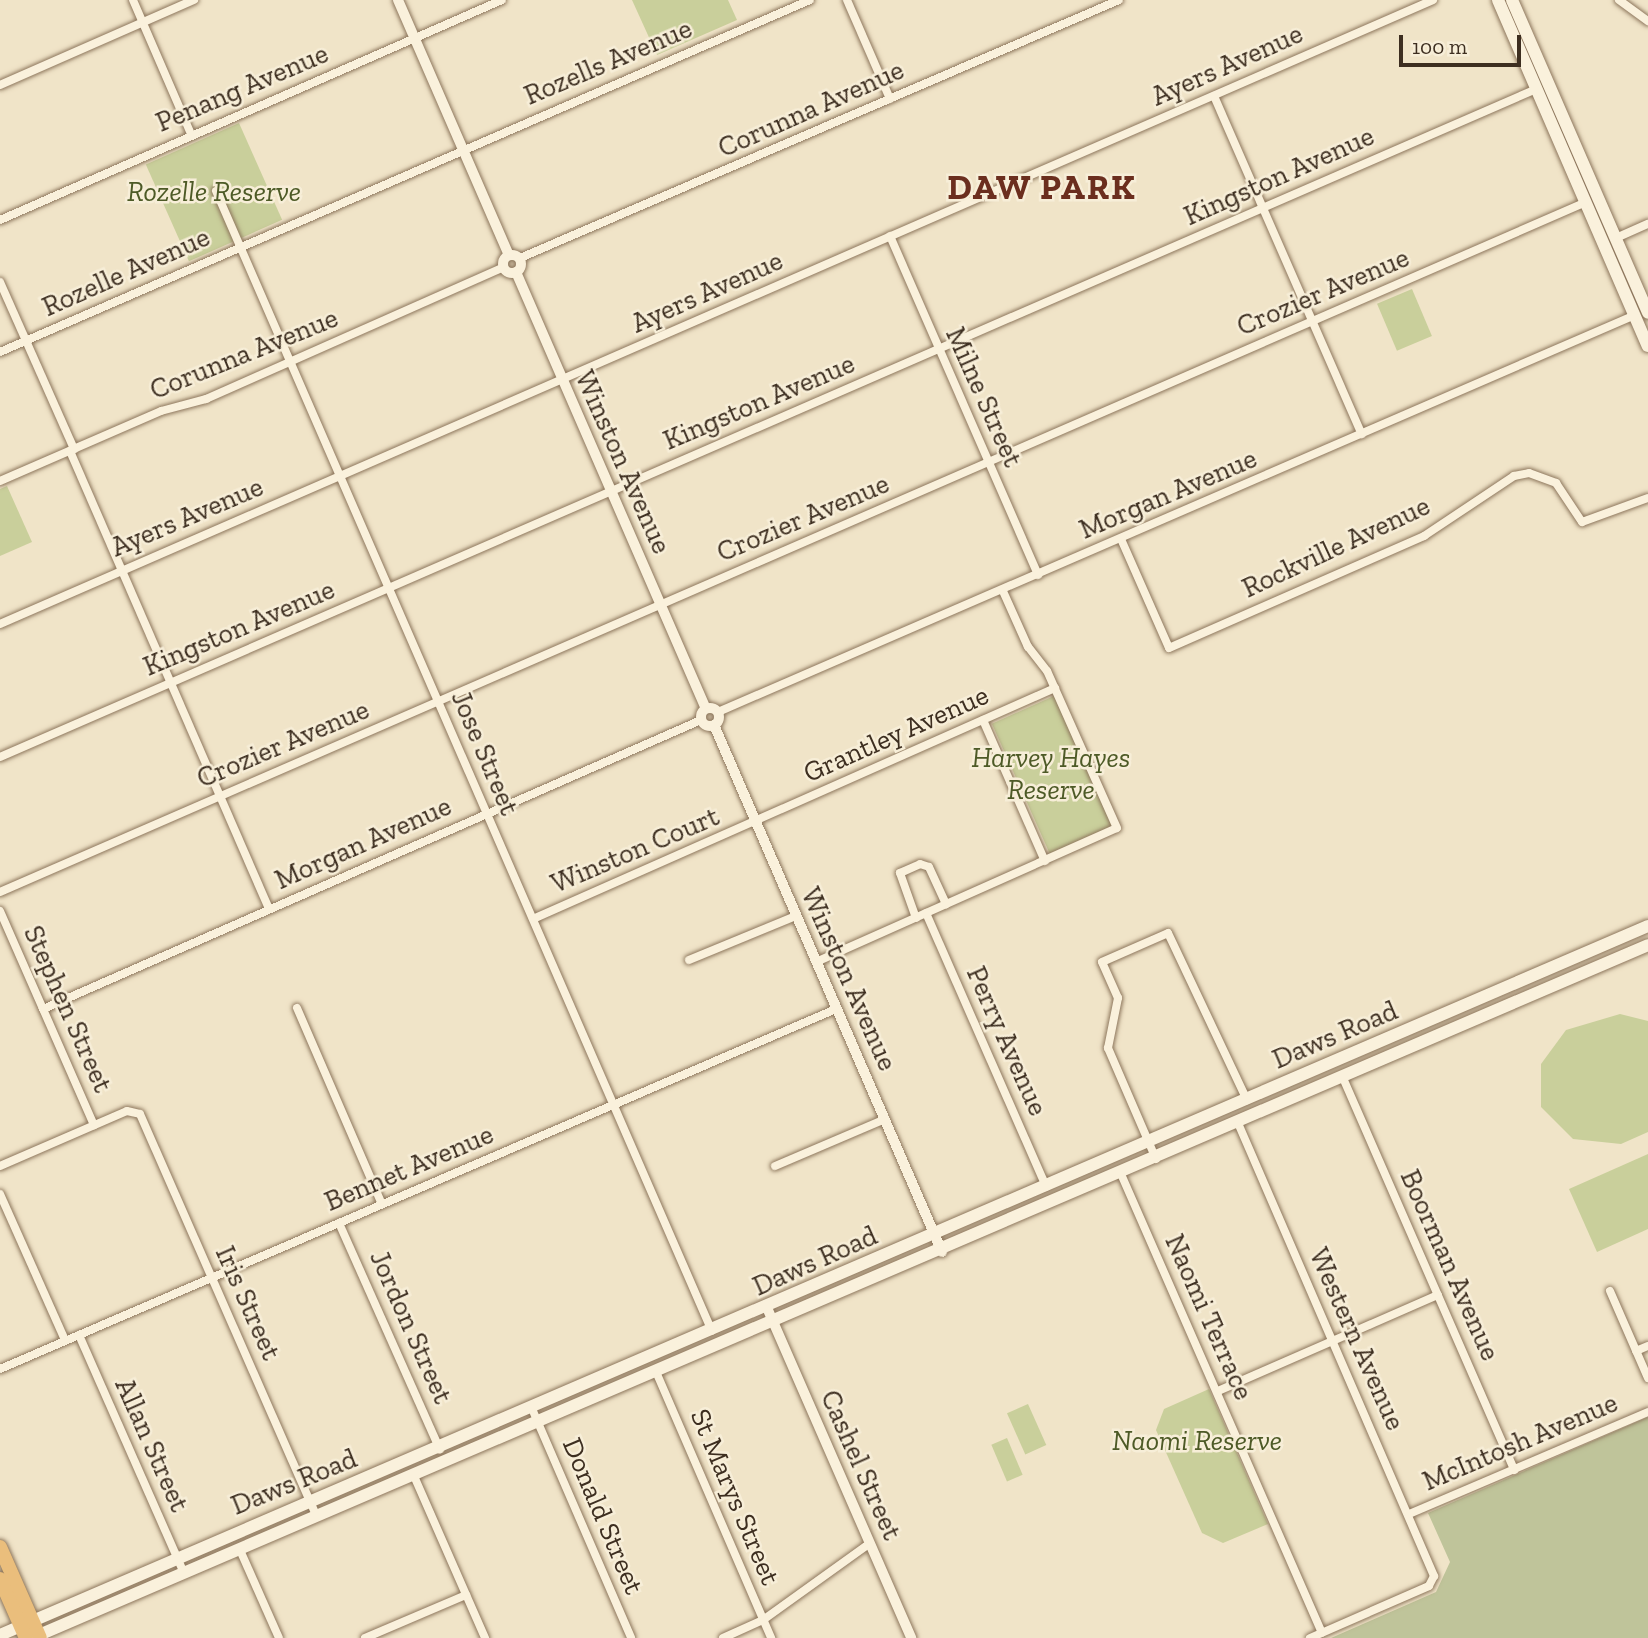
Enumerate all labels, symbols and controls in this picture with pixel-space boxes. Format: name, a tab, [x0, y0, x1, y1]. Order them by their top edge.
street label: Rozells Avenue	[519, 11, 697, 113]
street label: Ayers Avenue	[1146, 16, 1308, 114]
scale bar	[1403, 21, 1526, 65]
text: 100 m	[1412, 34, 1467, 59]
street label: Penang Avenue	[150, 36, 334, 140]
street label: Corunna Avenue	[713, 53, 909, 165]
street label: Kingston Avenue	[1178, 119, 1380, 233]
district label: DAW PARK	[948, 166, 1136, 208]
park label: Rozelle Reserve	[127, 175, 301, 209]
street label: Rozelle Avenue	[37, 220, 215, 324]
street label: Crozier Avenue	[1231, 240, 1415, 344]
street label: Ayers Avenue	[626, 243, 788, 341]
street label: Corunna Avenue	[145, 301, 343, 407]
street label: Milne Street	[938, 322, 1030, 472]
street label: Kingston Avenue	[658, 346, 860, 458]
street label: Winston Avenue	[567, 365, 679, 559]
street label: Morgan Avenue	[1074, 441, 1262, 547]
street label: Crozier Avenue	[711, 466, 895, 570]
street label: Ayers Avenue	[105, 470, 269, 564]
street label: Rockville Avenue	[1236, 489, 1436, 605]
street label: Kingston Avenue	[138, 572, 340, 684]
street label: Grantley Avenue	[798, 678, 994, 790]
street label: Jose Street	[444, 686, 526, 820]
street label: Crozier Avenue	[191, 692, 375, 796]
park label: Harvey Hayes Reserve	[971, 741, 1131, 807]
street label: Morgan Avenue	[269, 789, 457, 897]
street label: Winston Court	[546, 800, 724, 900]
street label: Winston Avenue	[793, 882, 905, 1076]
street label: Stephen Street	[16, 920, 120, 1098]
street label: Perry Avenue	[959, 960, 1055, 1122]
street label: Daws Road	[1267, 994, 1403, 1076]
street label: Bennet Avenue	[319, 1117, 499, 1219]
street label: Boorman Avenue	[1393, 1164, 1507, 1366]
street label: Daws Road	[748, 1219, 882, 1303]
street label: Naomi Terrace	[1157, 1229, 1261, 1405]
street label: Iris Street	[208, 1241, 288, 1365]
street label: Western Avenue	[1302, 1242, 1412, 1436]
street label: Jordon Street	[362, 1245, 460, 1409]
street label: Allan Street	[108, 1373, 196, 1517]
street label: Cashel Street	[813, 1385, 909, 1545]
street label: McIntosh Avenue	[1417, 1386, 1623, 1498]
street label: St Marys Street	[683, 1404, 787, 1590]
park label: Naomi Reserve	[1112, 1424, 1282, 1458]
street label: Donald Street	[555, 1433, 651, 1599]
street label: Daws Road	[226, 1442, 362, 1522]

